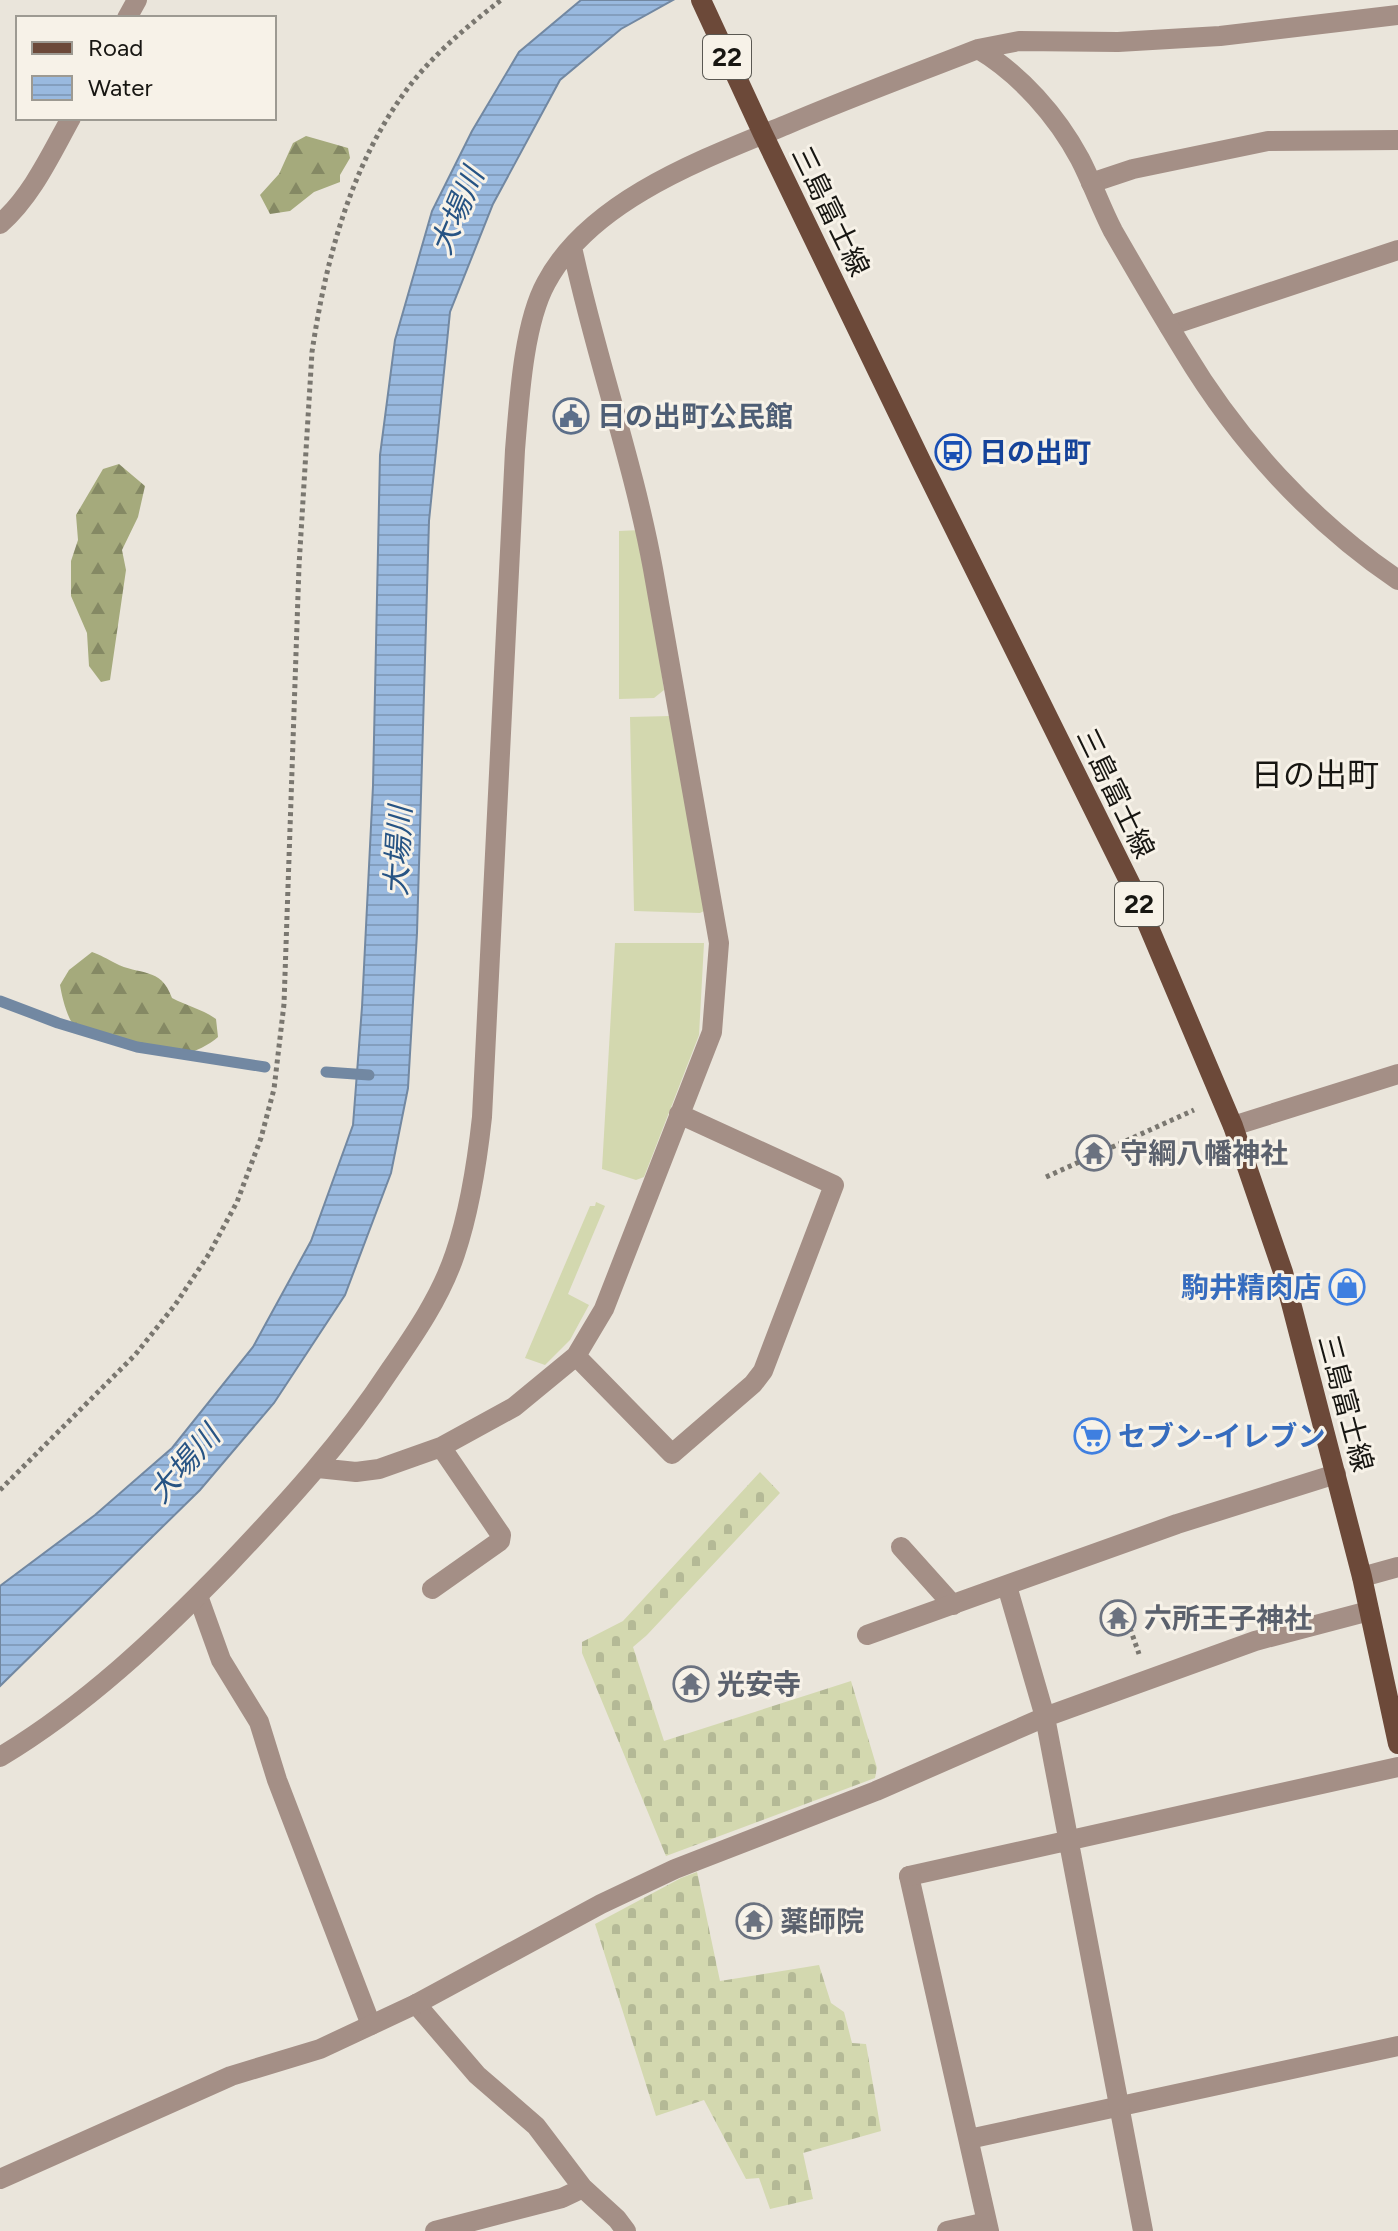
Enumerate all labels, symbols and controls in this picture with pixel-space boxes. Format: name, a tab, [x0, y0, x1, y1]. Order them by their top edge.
legend	[16, 16, 276, 120]
text: Road	[88, 33, 143, 62]
road number: 22	[703, 35, 751, 79]
text: Water	[88, 73, 153, 102]
street label: 三島富士線	[785, 141, 877, 281]
water label: 大場川	[422, 160, 493, 260]
public building icon: 日の出町公民館	[552, 397, 590, 435]
place label: 日の出町公民館	[597, 399, 793, 433]
bus stop icon: 日の出町	[934, 433, 972, 471]
place label: 日の出町	[979, 435, 1091, 469]
street label: 三島富士線	[1070, 723, 1162, 863]
district label: 日の出町	[1251, 756, 1379, 794]
water label: 大場川	[377, 802, 419, 897]
road number: 22	[1115, 882, 1163, 926]
temple icon: 守綱八幡神社	[1075, 1134, 1113, 1172]
place label: 守綱八幡神社	[1120, 1136, 1288, 1170]
shop icon: 駒井精肉店	[1328, 1268, 1366, 1306]
place label: 駒井精肉店	[1181, 1270, 1321, 1304]
street label: 三島富士線	[1311, 1331, 1381, 1475]
water label: 大場川	[141, 1416, 229, 1510]
supermarket icon: セブン-イレブン	[1073, 1417, 1111, 1455]
place label: セブン-イレブン	[1118, 1419, 1325, 1453]
temple icon: 六所王子神社	[1099, 1599, 1137, 1637]
place label: 六所王子神社	[1144, 1601, 1312, 1635]
temple icon: 光安寺	[672, 1665, 710, 1703]
place label: 光安寺	[717, 1667, 801, 1701]
temple icon: 薬師院	[735, 1902, 773, 1940]
place label: 薬師院	[780, 1904, 864, 1938]

